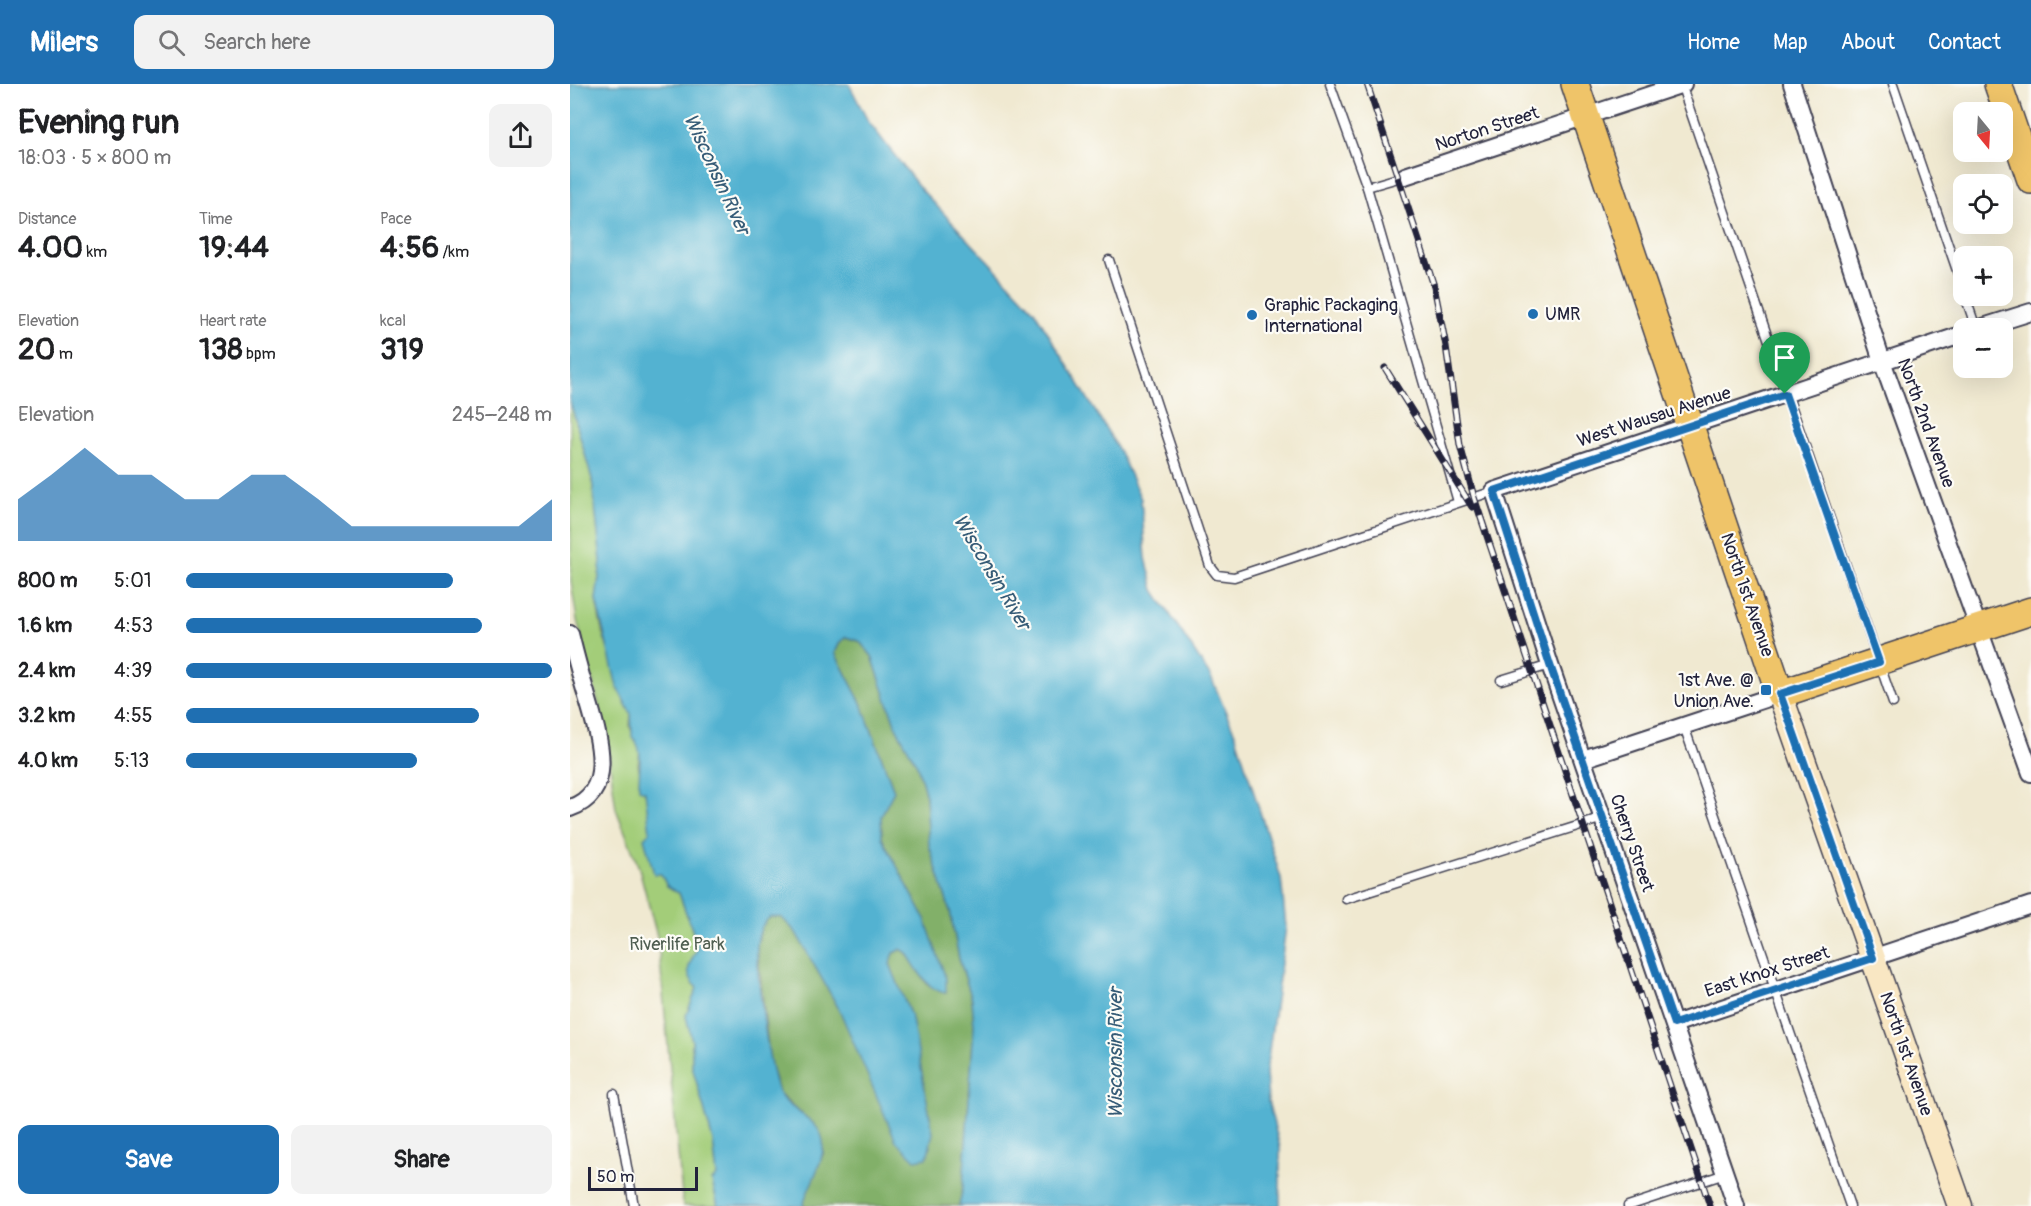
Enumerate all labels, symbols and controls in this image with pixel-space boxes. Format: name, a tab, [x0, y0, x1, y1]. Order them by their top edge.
search box	[134, 15, 554, 69]
text: Milers	[30, 25, 98, 60]
icon: search	[155, 26, 188, 59]
text: Search here	[203, 28, 311, 56]
text: Home	[1687, 29, 1740, 56]
text: Map	[1773, 29, 1808, 56]
text: About	[1841, 29, 1895, 56]
text: Contact	[1928, 29, 2001, 56]
street label: Norton Street	[1432, 101, 1543, 157]
text: Evening run	[18, 102, 179, 143]
north arrow	[1953, 102, 2013, 162]
map controls	[1953, 102, 2013, 378]
button: share	[489, 104, 552, 167]
water label: Wisconsin River	[678, 109, 757, 241]
text: 18:03 · 5 × 800 m	[18, 145, 171, 170]
button: locate	[1953, 174, 2013, 234]
text: Distance	[18, 209, 77, 229]
text: Time	[199, 209, 232, 229]
text: Pace	[380, 209, 412, 229]
text: 4.00	[18, 229, 83, 266]
text: 19:44	[199, 229, 269, 266]
text: 4:56	[380, 229, 439, 266]
text: km	[83, 242, 107, 262]
text: /km	[439, 242, 469, 262]
button: +	[1953, 246, 2013, 306]
place label: Graphic Packaging International	[1264, 294, 1398, 338]
place label: UMR	[1545, 303, 1580, 326]
marker: UMR	[1526, 307, 1540, 321]
marker: Graphic Packaging International	[1245, 308, 1259, 322]
text: Elevation	[18, 311, 79, 331]
text: Heart rate	[199, 311, 266, 331]
text: kcal	[380, 311, 406, 331]
button: −	[1953, 318, 2013, 378]
text: 20	[18, 331, 55, 368]
text: 138	[199, 331, 243, 368]
text: 319	[380, 331, 424, 368]
pin	[1759, 332, 1810, 394]
icon: arrive	[1768, 341, 1801, 374]
text: m	[55, 344, 73, 364]
text: bpm	[243, 344, 276, 364]
street label: North 2nd Avenue	[1892, 355, 1960, 491]
street label: West Wausau Avenue	[1574, 381, 1734, 453]
text: Elevation	[18, 402, 94, 427]
text: 245–248 m	[452, 402, 552, 427]
water label: Wisconsin River	[948, 509, 1038, 637]
street label: North 1st Avenue	[1715, 530, 1779, 660]
text: 800 m	[18, 568, 78, 593]
text: 5:01	[114, 568, 152, 593]
text: 1.6 km	[18, 613, 72, 638]
text: 4:53	[114, 613, 153, 638]
text: 2.4 km	[18, 658, 76, 683]
text: 4:39	[114, 658, 152, 683]
place label: 1st Ave. @ Union Ave.	[1674, 669, 1754, 713]
marker: 1st Ave. @ Union Ave.	[1759, 683, 1773, 697]
text: 3.2 km	[18, 703, 75, 728]
text: 4:55	[114, 703, 153, 728]
text: 4.0 km	[18, 748, 78, 773]
text: 5:13	[114, 748, 149, 773]
street label: Cherry Street	[1605, 791, 1660, 896]
park label: Riverlife Park	[629, 933, 725, 956]
street label: East Knox Street	[1702, 941, 1833, 1003]
water label: Wisconsin River	[1103, 985, 1128, 1118]
street label: North 1st Avenue	[1874, 989, 1938, 1119]
button: Save	[18, 1125, 279, 1194]
button: Share	[291, 1125, 552, 1194]
scale bar	[588, 1164, 698, 1192]
text: 50 m	[597, 1167, 634, 1187]

